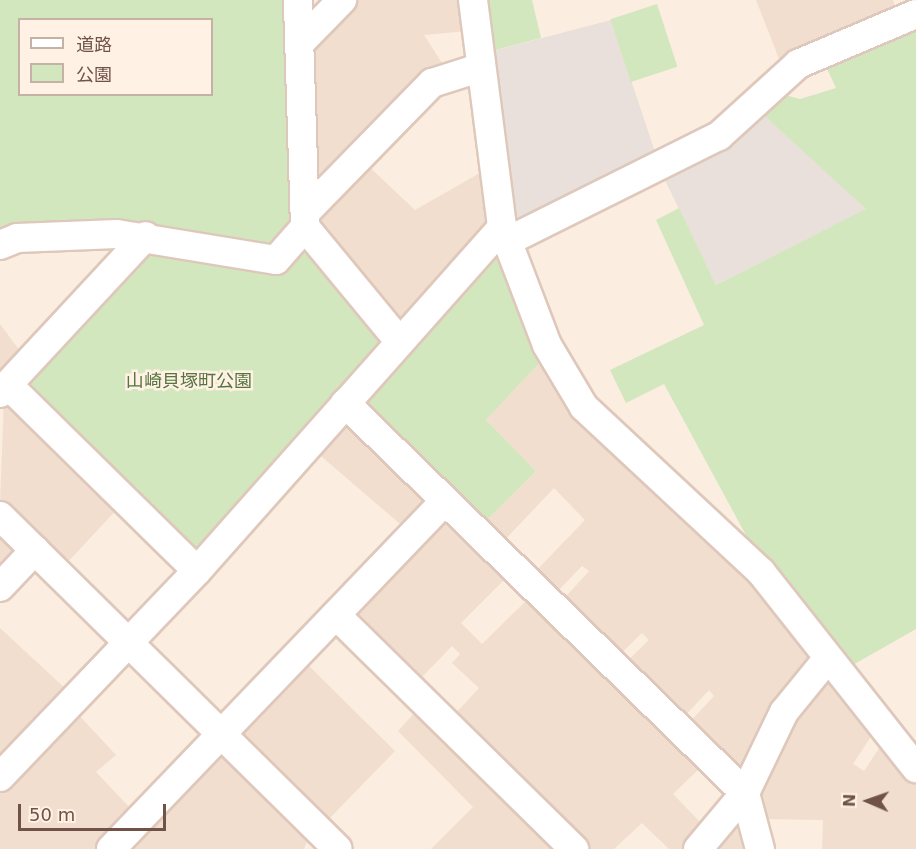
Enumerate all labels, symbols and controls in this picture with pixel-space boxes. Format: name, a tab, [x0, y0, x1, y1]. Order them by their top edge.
legend	[18, 18, 213, 96]
text: 道路	[76, 34, 112, 55]
text: 公園	[76, 64, 112, 85]
park label: 山崎貝塚町公園	[126, 370, 252, 392]
north arrow	[838, 771, 898, 831]
scale bar	[21, 792, 170, 830]
text: N	[840, 793, 859, 807]
text: 50 m	[29, 804, 75, 825]

